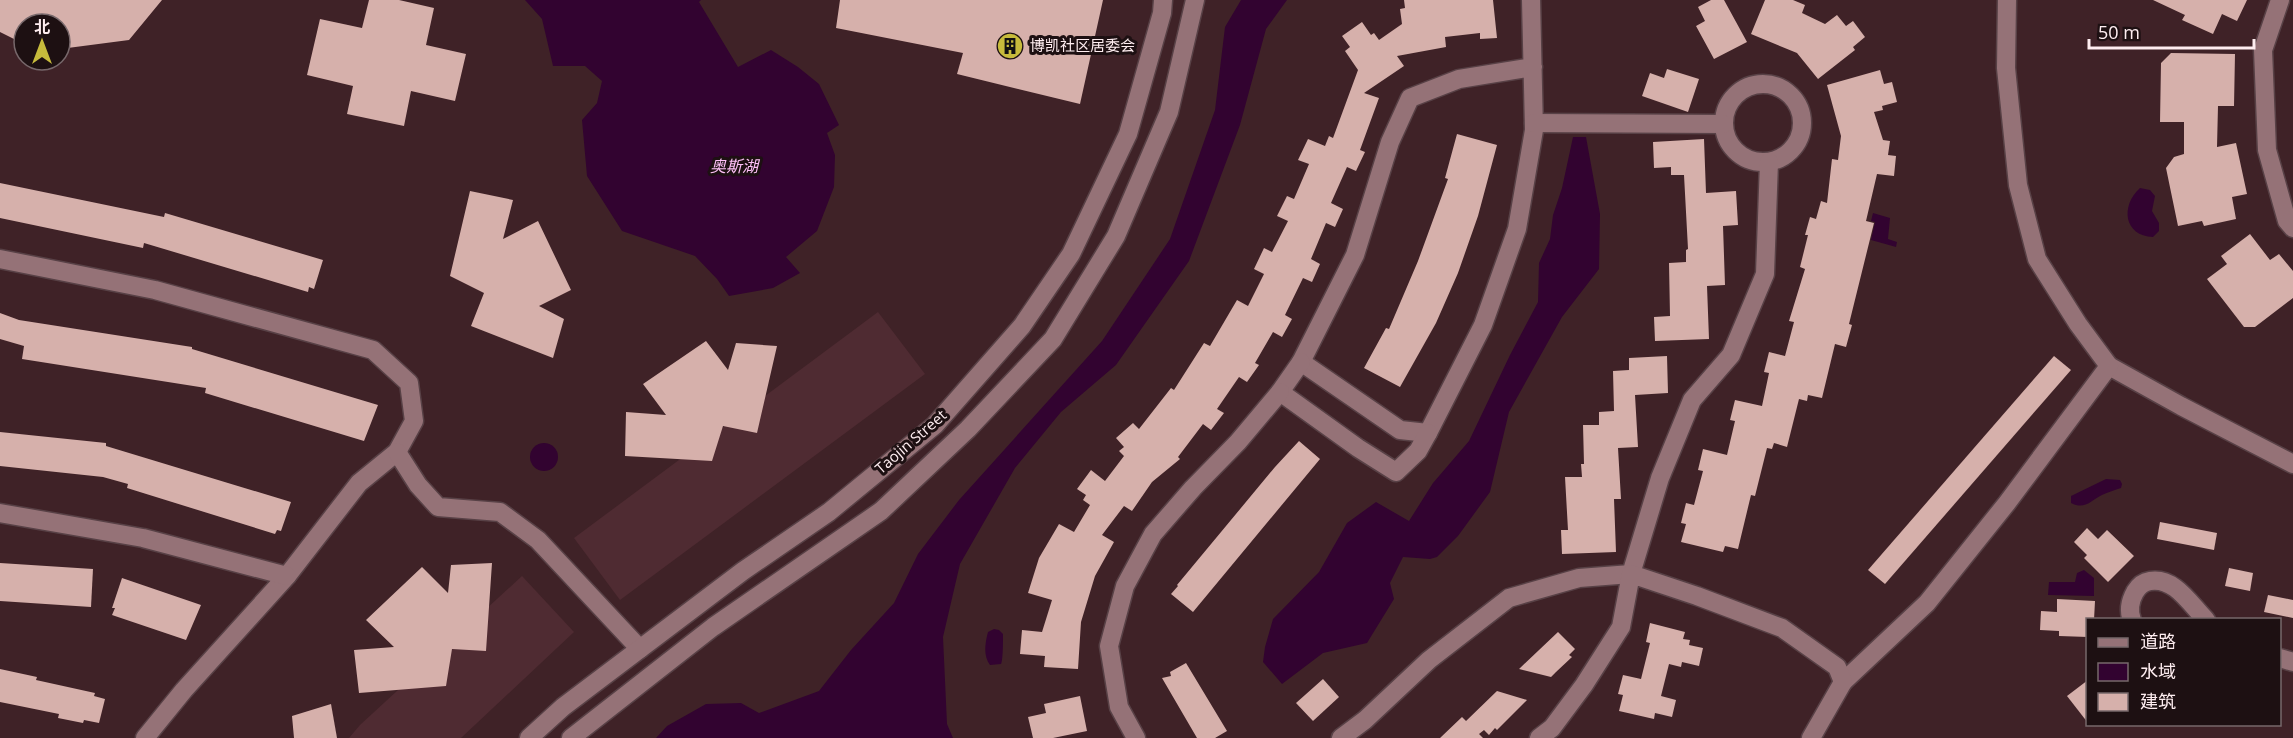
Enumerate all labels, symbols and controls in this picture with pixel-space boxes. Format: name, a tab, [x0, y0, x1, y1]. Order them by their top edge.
north arrow	[12, 12, 72, 72]
scale bar	[2089, 12, 2254, 50]
text: 北	[34, 16, 50, 38]
text: 50 m	[2098, 20, 2140, 44]
building icon: 博凯社区居委会	[995, 31, 1025, 61]
place label: 博凯社区居委会	[1030, 35, 1135, 55]
water label: 奥斯湖	[710, 155, 761, 177]
street label: Taojin Street	[871, 405, 950, 478]
legend	[2086, 618, 2281, 726]
text: 道路	[2140, 629, 2176, 653]
text: 水域	[2140, 659, 2176, 683]
text: 建筑	[2140, 689, 2176, 713]

